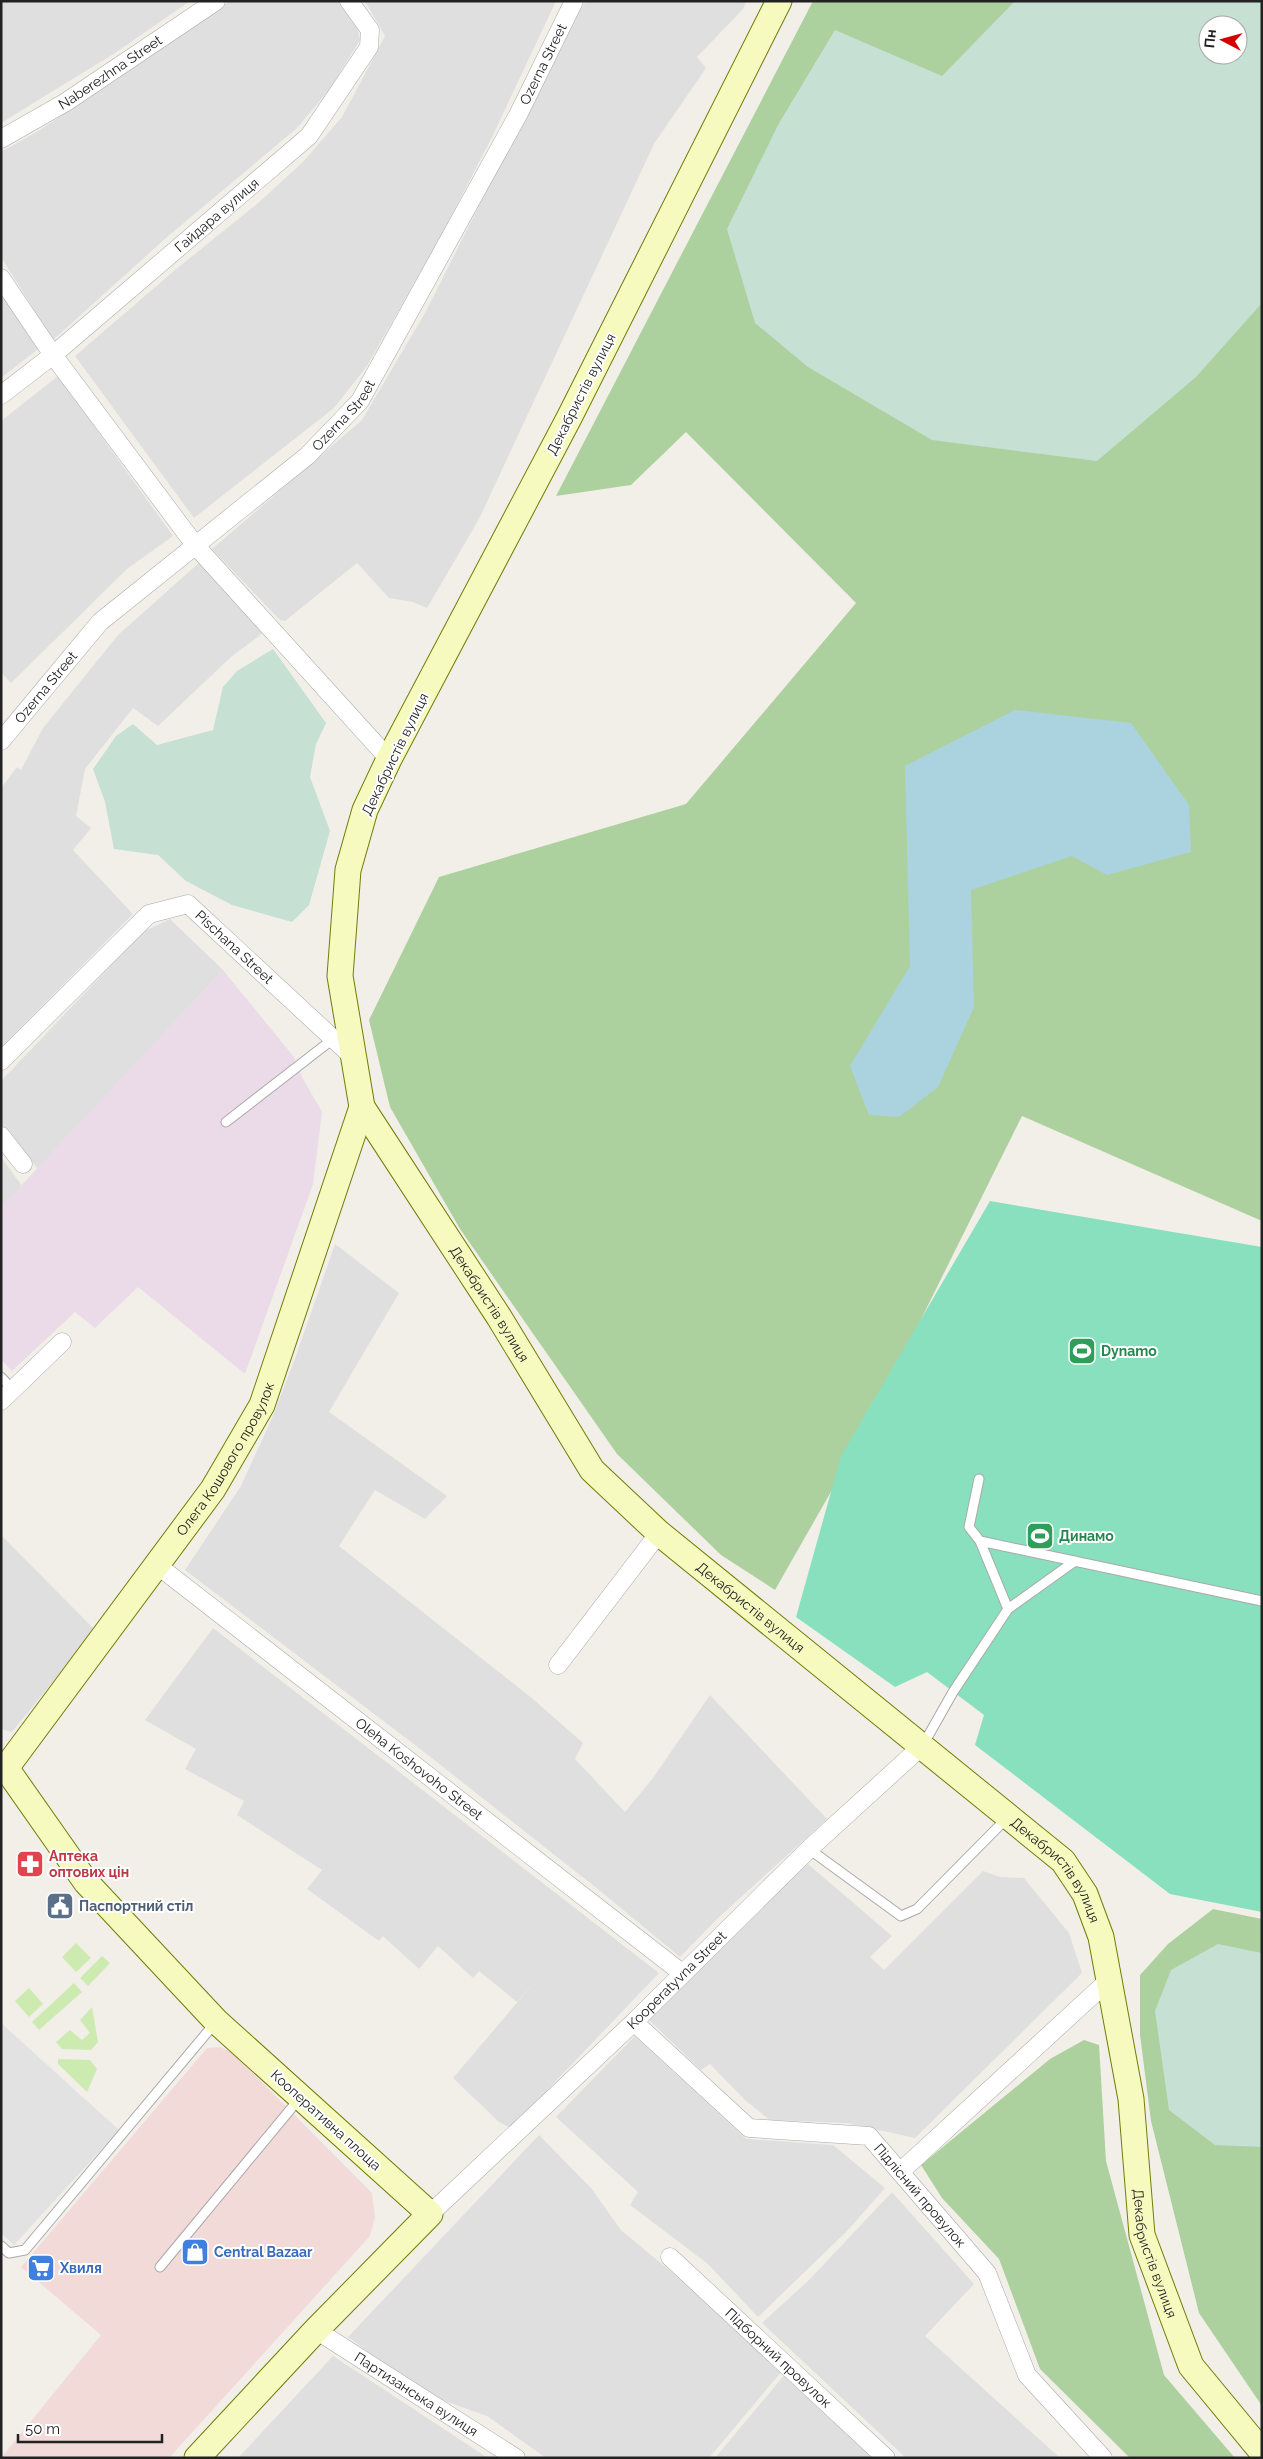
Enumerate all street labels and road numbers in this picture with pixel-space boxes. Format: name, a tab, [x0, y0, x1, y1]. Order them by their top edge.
street label: Ozerna Street	[516, 20, 570, 107]
street label: Naberezhna Street	[56, 32, 165, 113]
street label: Гайдара вулиця	[171, 175, 262, 255]
street label: Декабристів вулиця	[543, 331, 619, 457]
street label: Ozerna Street	[309, 377, 378, 454]
street label: Ozerna Street	[11, 648, 80, 726]
street label: Декабристів вулиця	[358, 690, 432, 818]
street label: Pischana Street	[192, 907, 277, 987]
street label: Декабристів вулиця	[447, 1243, 532, 1365]
street label: Олега Кошового провулок	[173, 1380, 277, 1539]
street label: Декабристів вулиця	[693, 1559, 808, 1656]
street label: Oleha Koshovoho Street	[352, 1714, 486, 1823]
street label: Декабристів вулиця	[1008, 1814, 1103, 1925]
street label: Kooperatyvna Street	[624, 1927, 730, 2032]
street label: Кооперативна площа	[268, 2066, 384, 2174]
street label: Підлісний провулок	[871, 2140, 969, 2251]
street label: Декабристів вулиця	[1130, 2188, 1180, 2320]
street label: Підборний провулок	[722, 2305, 835, 2411]
street label: Партизанська вулиця	[352, 2349, 481, 2440]

